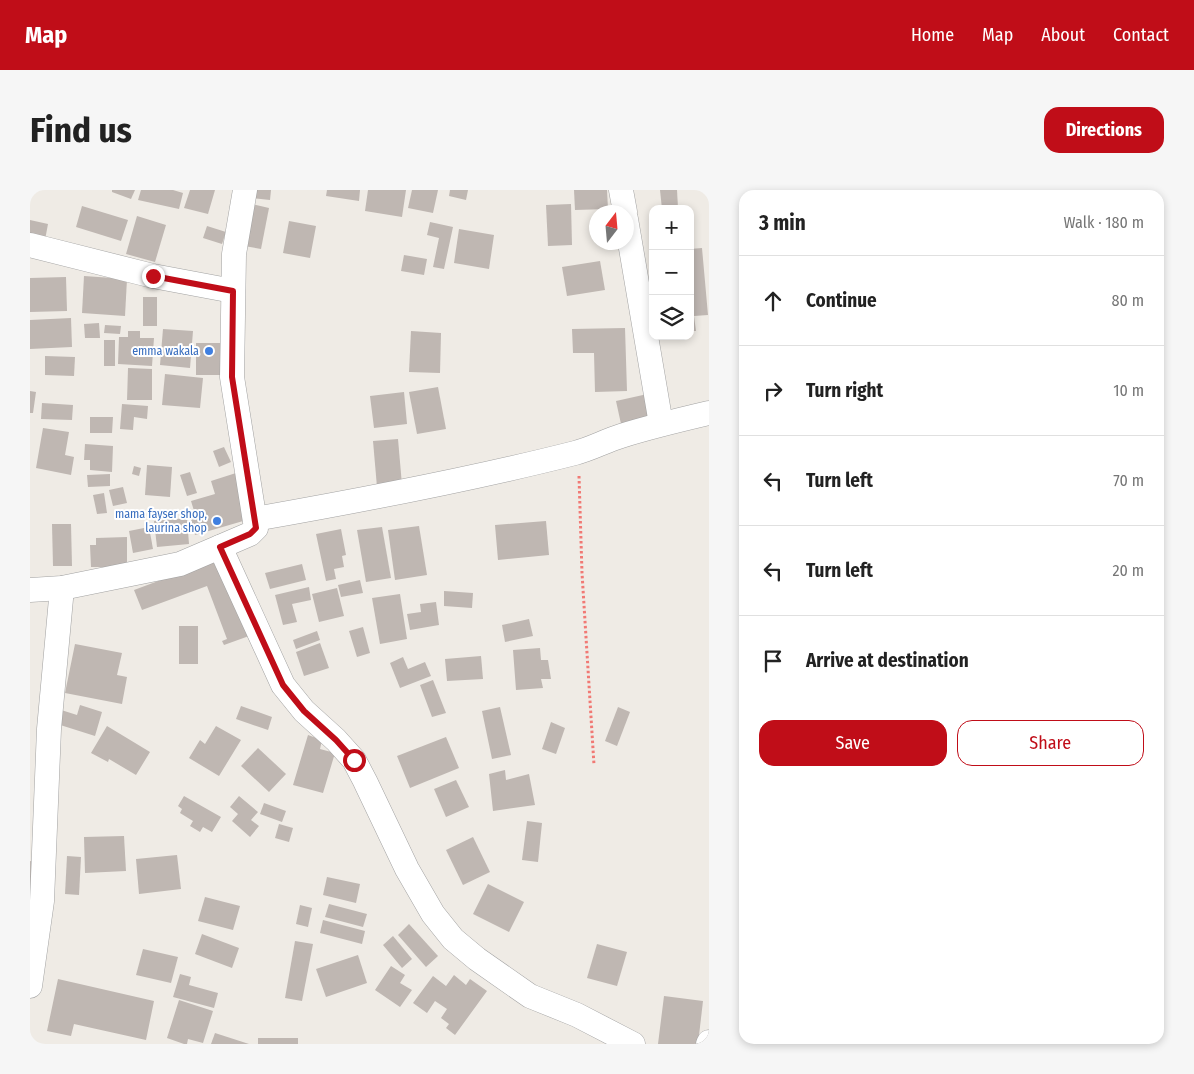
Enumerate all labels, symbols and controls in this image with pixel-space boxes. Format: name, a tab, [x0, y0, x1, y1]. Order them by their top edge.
text: Map	[25, 21, 67, 49]
text: Home	[911, 24, 954, 46]
text: Map	[982, 24, 1013, 46]
text: About	[1041, 24, 1085, 46]
text: Contact	[1113, 24, 1169, 46]
button: Directions	[1044, 107, 1164, 153]
text: Find us	[30, 109, 132, 151]
north arrow	[589, 205, 634, 250]
map controls	[649, 205, 694, 340]
button: +	[649, 205, 694, 250]
text: 3 min	[759, 210, 806, 236]
text: Walk · 180 m	[1064, 213, 1144, 232]
button: −	[649, 250, 694, 295]
route end	[142, 265, 165, 288]
icon: ahead	[759, 287, 787, 315]
text: Continue	[806, 289, 877, 312]
text: 80 m	[1112, 291, 1144, 310]
button: layers	[649, 295, 694, 340]
place label: emma wakala	[132, 344, 199, 358]
marker: emma wakala	[203, 345, 215, 357]
icon: right	[759, 377, 787, 405]
text: Turn right	[806, 379, 883, 402]
text: 10 m	[1113, 381, 1144, 400]
icon: left	[759, 467, 787, 495]
text: Turn left	[806, 469, 873, 492]
text: 70 m	[1113, 471, 1144, 490]
place label: mama fayser shop, laurina shop	[115, 507, 207, 535]
marker: mama fayser shop, laurina shop	[211, 515, 223, 527]
icon: left	[759, 557, 787, 585]
text: Turn left	[806, 559, 873, 582]
text: 20 m	[1113, 561, 1144, 580]
icon: arrive	[759, 647, 787, 675]
text: Arrive at destination	[806, 649, 969, 672]
button: Save	[759, 720, 947, 766]
button: Share	[957, 720, 1144, 766]
route start	[343, 749, 366, 772]

